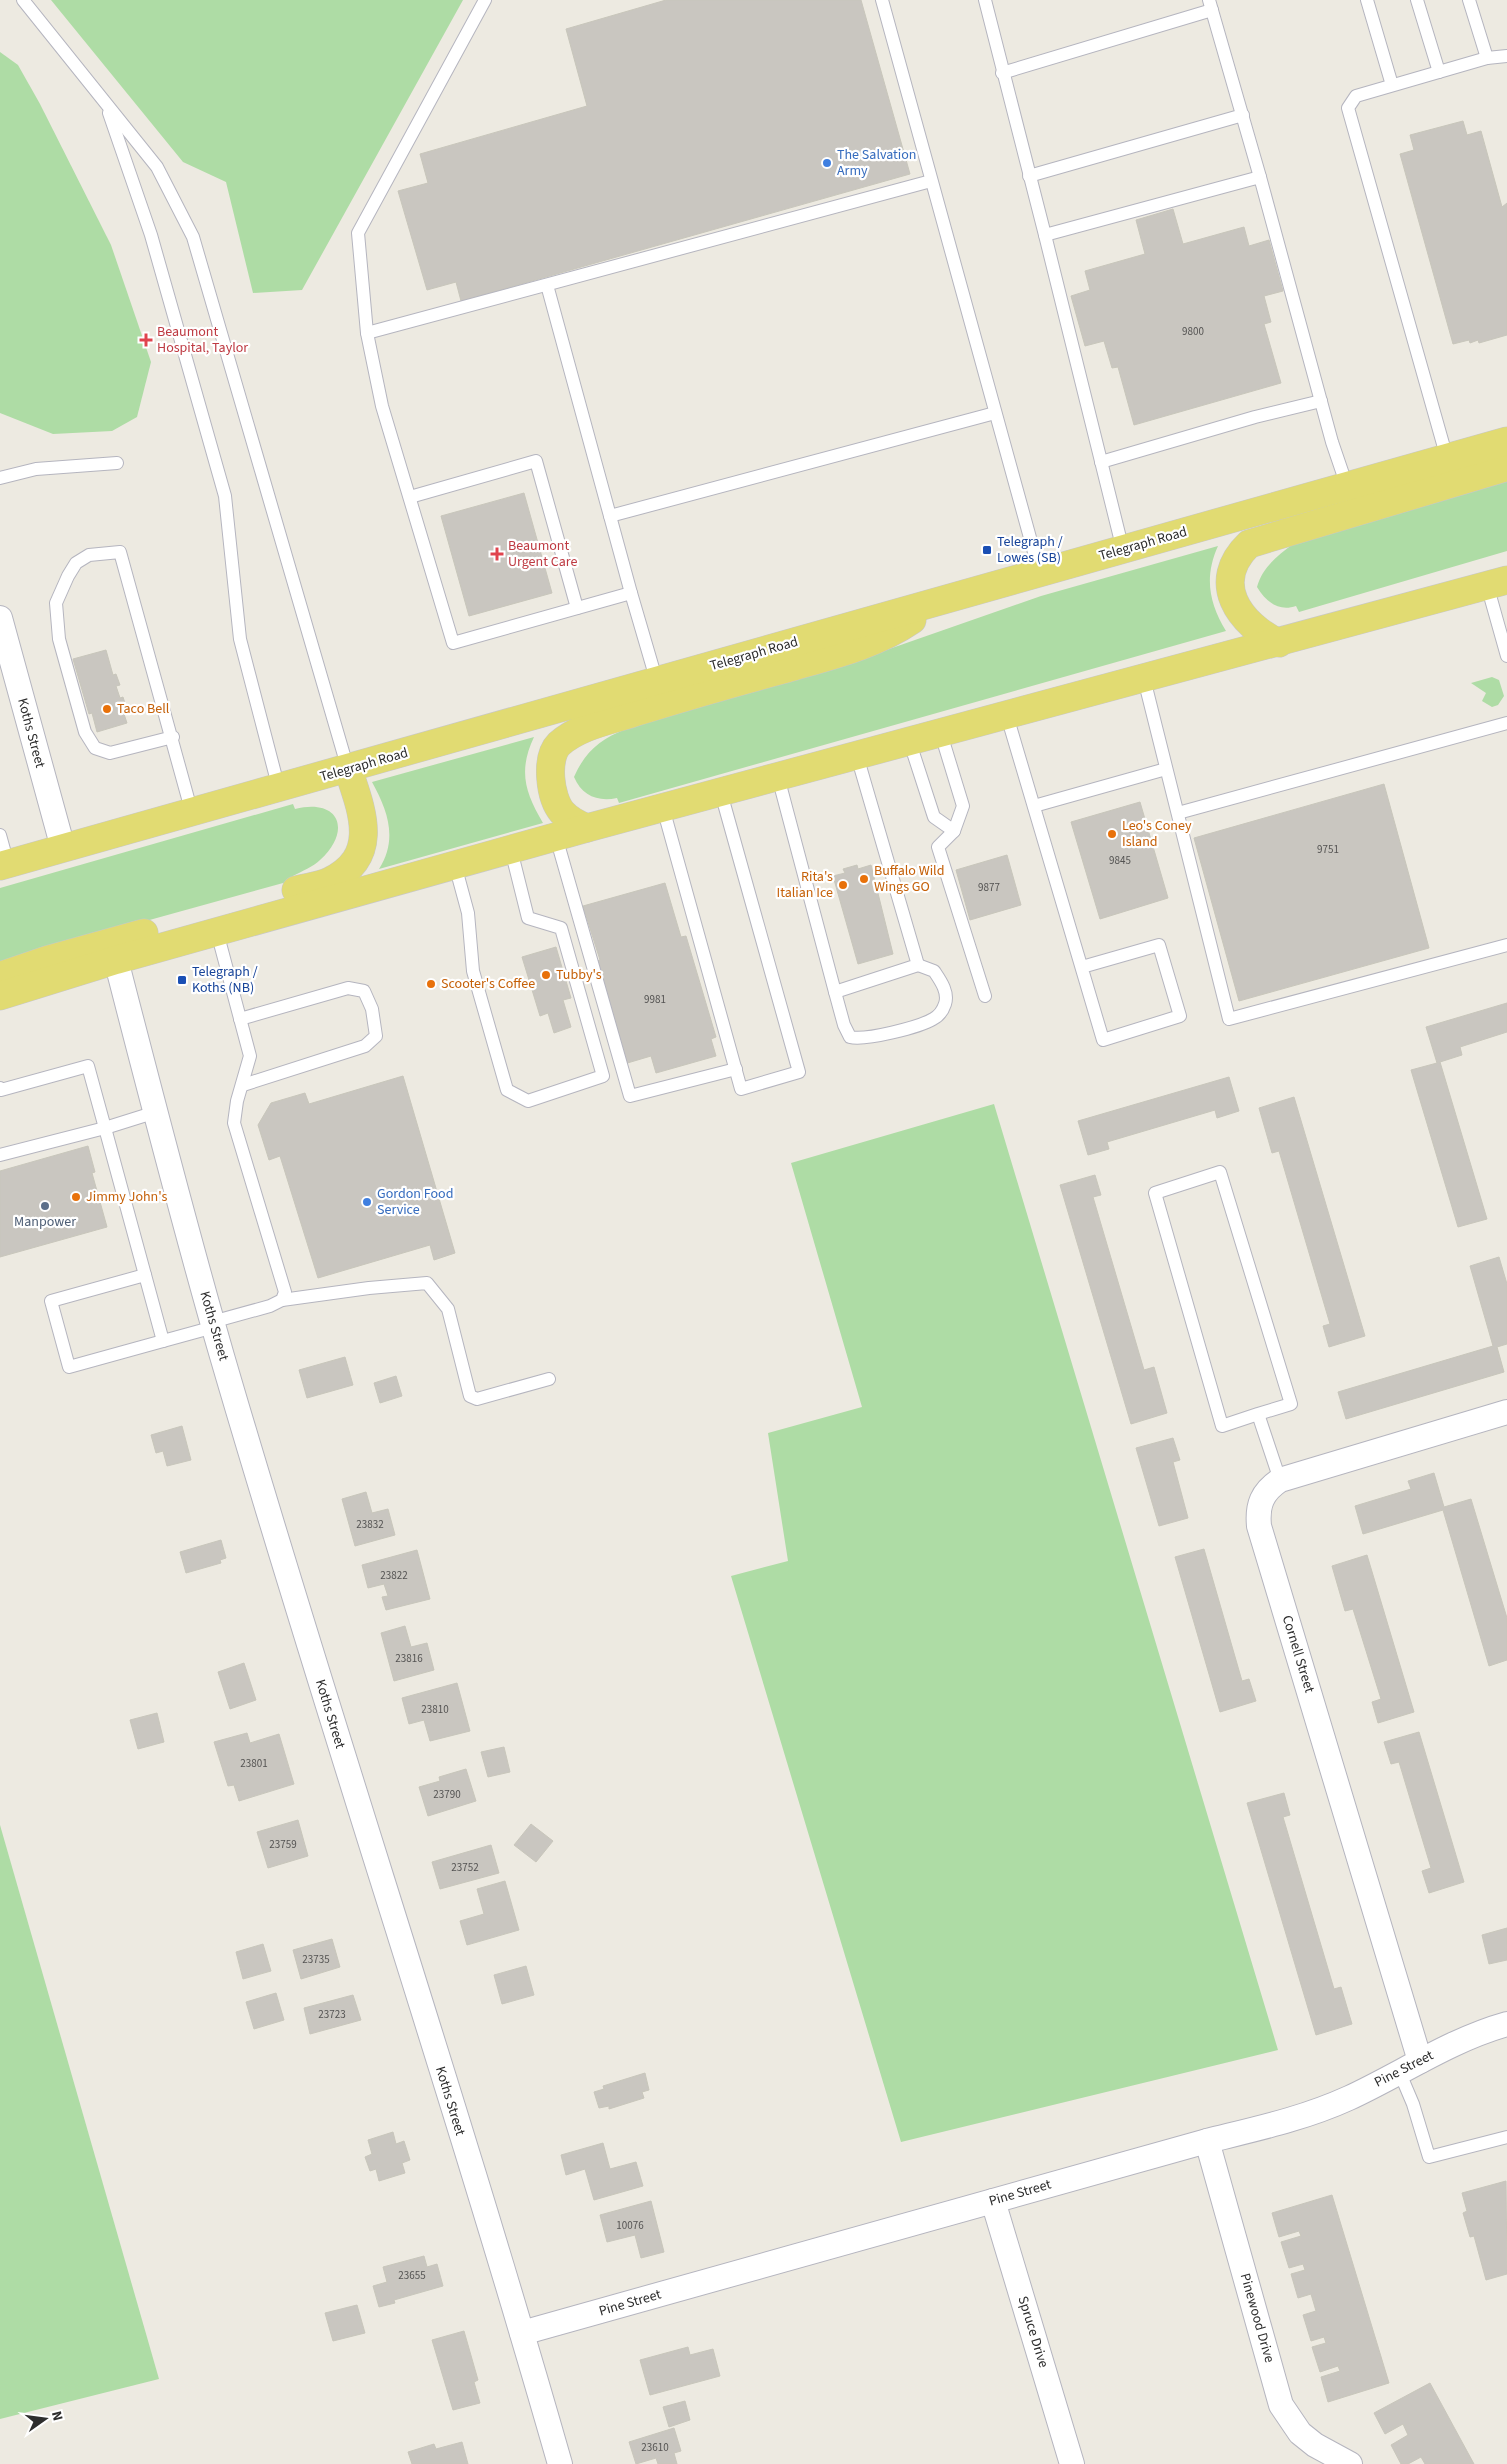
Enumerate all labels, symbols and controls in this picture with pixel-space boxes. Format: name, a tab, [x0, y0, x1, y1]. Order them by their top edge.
place label: The Salvation Army	[837, 145, 917, 181]
marker: The Salvation Army	[821, 157, 833, 169]
place label: Beaumont Hospital, Taylor	[157, 322, 248, 358]
house number: 9800	[1182, 324, 1204, 339]
marker: Beaumont Hospital, Taylor	[139, 333, 153, 347]
street label: Telegraph Road	[1097, 522, 1189, 566]
place label: Telegraph / Lowes (SB)	[997, 532, 1063, 568]
place label: Beaumont Urgent Care	[508, 536, 578, 572]
marker: Telegraph / Lowes (SB)	[981, 544, 993, 556]
marker: Beaumont Urgent Care	[490, 547, 504, 561]
street label: Telegraph Road	[708, 632, 800, 676]
street label: Koths Street	[12, 696, 50, 770]
place label: Taco Bell	[117, 699, 170, 719]
marker: Taco Bell	[101, 703, 113, 715]
street label: Telegraph Road	[318, 743, 410, 787]
place label: Leo's Coney Island	[1122, 816, 1192, 852]
marker: Leo's Coney Island	[1106, 828, 1118, 840]
house number: 9751	[1317, 842, 1339, 857]
house number: 9845	[1109, 853, 1131, 868]
place label: Buffalo Wild Wings GO	[874, 861, 944, 897]
place label: Rita's Italian Ice	[777, 867, 833, 903]
marker: Buffalo Wild Wings GO	[858, 873, 870, 885]
marker: Rita's Italian Ice	[837, 879, 849, 891]
house number: 9877	[978, 880, 1000, 895]
place label: Telegraph / Koths (NB)	[192, 962, 258, 998]
place label: Tubby's	[556, 965, 602, 985]
marker: Tubby's	[540, 969, 552, 981]
marker: Telegraph / Koths (NB)	[176, 974, 188, 986]
place label: Scooter's Coffee	[441, 974, 535, 994]
marker: Scooter's Coffee	[425, 978, 437, 990]
house number: 9981	[644, 992, 666, 1007]
place label: Gordon Food Service	[377, 1184, 453, 1220]
place label: Jimmy John's	[86, 1187, 167, 1207]
marker: Jimmy John's	[70, 1191, 82, 1203]
marker: Gordon Food Service	[361, 1196, 373, 1208]
marker: Manpower	[39, 1200, 51, 1212]
place label: Manpower	[14, 1212, 76, 1232]
street label: Koths Street	[195, 1289, 234, 1363]
house number: 23832	[356, 1517, 384, 1532]
house number: 23822	[380, 1568, 408, 1583]
street label: Cornell Street	[1277, 1613, 1319, 1695]
house number: 23816	[395, 1651, 423, 1666]
street label: Koths Street	[310, 1677, 350, 1751]
house number: 23810	[421, 1702, 449, 1717]
house number: 23801	[240, 1756, 268, 1771]
house number: 23790	[433, 1787, 461, 1802]
house number: 23759	[269, 1837, 297, 1852]
house number: 23752	[451, 1860, 479, 1875]
house number: 23735	[302, 1952, 330, 1967]
house number: 23723	[318, 2007, 346, 2022]
street label: Pine Street	[1371, 2045, 1437, 2092]
street label: Koths Street	[430, 2064, 470, 2138]
street label: Pine Street	[987, 2175, 1054, 2211]
house number: 10076	[616, 2218, 644, 2233]
house number: 23655	[398, 2268, 426, 2283]
street label: Pinewood Drive	[1235, 2271, 1279, 2365]
street label: Pine Street	[597, 2285, 664, 2321]
street label: Spruce Drive	[1013, 2294, 1053, 2370]
north arrow	[20, 2394, 70, 2444]
text: N	[46, 2409, 67, 2423]
house number: 23610	[641, 2440, 669, 2455]

